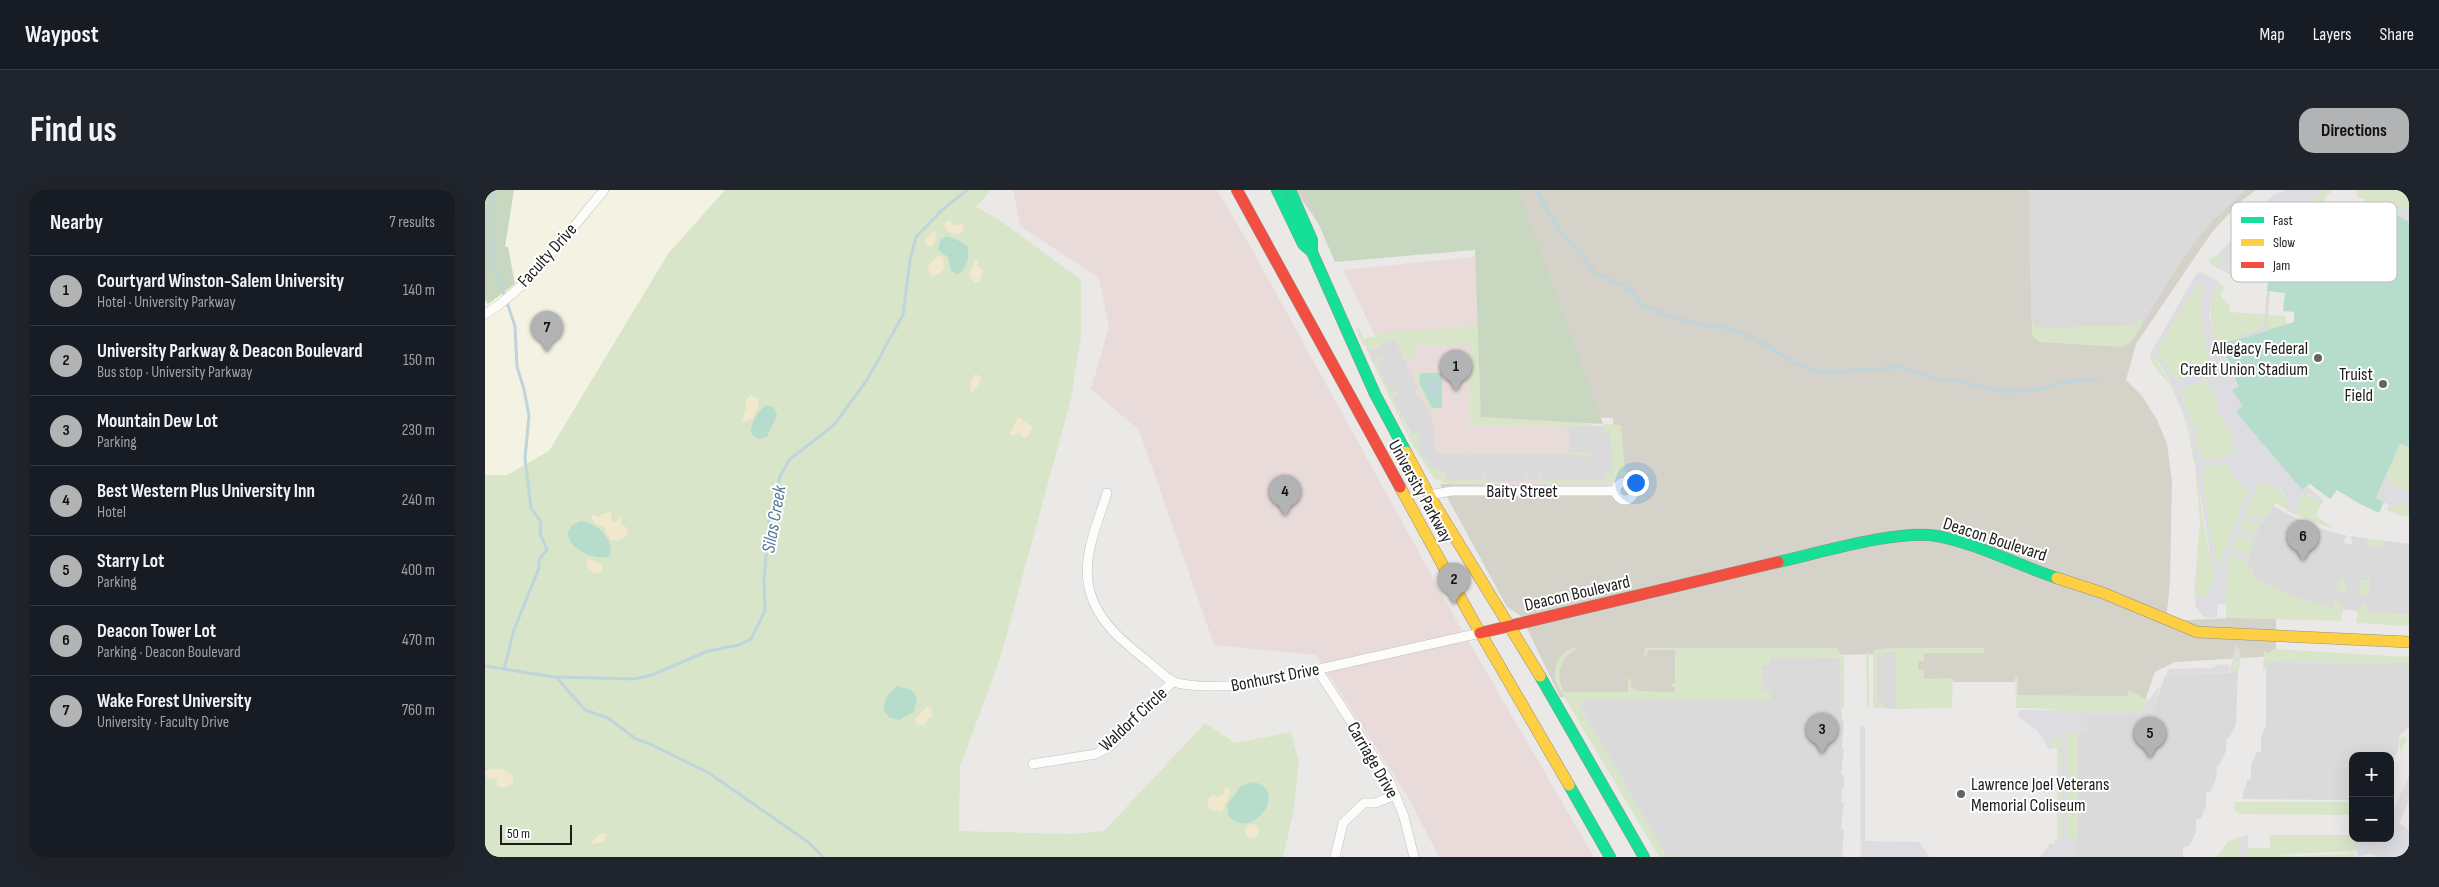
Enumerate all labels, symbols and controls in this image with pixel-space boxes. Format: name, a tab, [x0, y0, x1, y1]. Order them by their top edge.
text: Waypost	[25, 20, 99, 49]
text: Map	[2260, 24, 2285, 45]
text: Layers	[2313, 24, 2352, 45]
text: Share	[2380, 24, 2414, 45]
button: Directions	[2299, 108, 2409, 153]
text: Find us	[30, 109, 117, 152]
legend	[2231, 202, 2397, 282]
text: Nearby	[50, 210, 103, 235]
text: Fast	[2273, 212, 2293, 229]
text: 7 results	[389, 213, 435, 232]
street label: Faculty Drive	[513, 219, 581, 291]
text: Slow	[2273, 234, 2295, 251]
text: Jam	[2272, 257, 2290, 274]
text: Courtyard Winston-Salem University	[97, 270, 344, 293]
text: 1	[63, 281, 69, 300]
text: 140 m	[403, 281, 435, 300]
text: Hotel · University Parkway	[97, 293, 236, 312]
pin: 7	[531, 311, 563, 352]
place label: Allegacy Federal Credit Union Stadium	[2180, 338, 2308, 380]
text: University Parkway & Deacon Boulevard	[97, 340, 362, 363]
pin: 1	[1440, 350, 1472, 391]
text: 2	[62, 351, 70, 370]
text: 150 m	[403, 351, 435, 370]
marker: Allegacy Federal Credit Union Stadium	[2312, 352, 2324, 364]
text: Bus stop · University Parkway	[97, 363, 253, 382]
place label: Truist Field	[2339, 364, 2374, 406]
marker: Truist Field	[2377, 378, 2389, 390]
text: Mountain Dew Lot	[97, 410, 218, 433]
text: 3	[62, 421, 70, 440]
text: 230 m	[402, 421, 435, 440]
text: Parking	[97, 433, 137, 452]
street label: University Parkway	[1384, 436, 1457, 546]
your location	[1623, 470, 1649, 496]
pin: 4	[1269, 475, 1301, 516]
text: Best Western Plus University Inn	[97, 480, 315, 503]
street label: Baity Street	[1486, 481, 1558, 502]
water label: Silas Creek	[757, 483, 792, 555]
text: 4	[62, 491, 70, 510]
text: 240 m	[402, 491, 435, 510]
text: Hotel	[97, 503, 126, 522]
street label: Deacon Boulevard	[1940, 513, 2049, 566]
pin: 6	[2287, 520, 2319, 561]
text: Starry Lot	[97, 550, 164, 573]
text: 5	[62, 561, 70, 580]
text: 400 m	[401, 561, 435, 580]
pin: 2	[1438, 563, 1470, 604]
street label: Deacon Boulevard	[1522, 571, 1632, 616]
text: Parking	[97, 573, 137, 592]
text: Deacon Tower Lot	[97, 620, 216, 643]
text: 6	[62, 631, 70, 650]
text: 470 m	[402, 631, 435, 650]
text: Parking · Deacon Boulevard	[97, 643, 241, 662]
street label: Bonhurst Drive	[1229, 659, 1321, 696]
street label: Waldorf Circle	[1095, 683, 1171, 756]
text: Wake Forest University	[97, 690, 252, 713]
text: 7	[63, 701, 69, 720]
text: 760 m	[402, 701, 435, 720]
text: University · Faculty Drive	[97, 713, 229, 732]
pin: 3	[1806, 713, 1838, 754]
pin: 5	[2134, 717, 2166, 758]
street label: Carriage Drive	[1342, 718, 1403, 802]
map controls	[2349, 752, 2394, 842]
button: +	[2349, 752, 2394, 797]
place label: Lawrence Joel Veterans Memorial Coliseum	[1971, 774, 2110, 816]
marker: Lawrence Joel Veterans Memorial Coliseum	[1955, 788, 1967, 800]
button: −	[2349, 797, 2394, 842]
scale bar	[500, 822, 573, 845]
text: 50 m	[507, 825, 530, 842]

